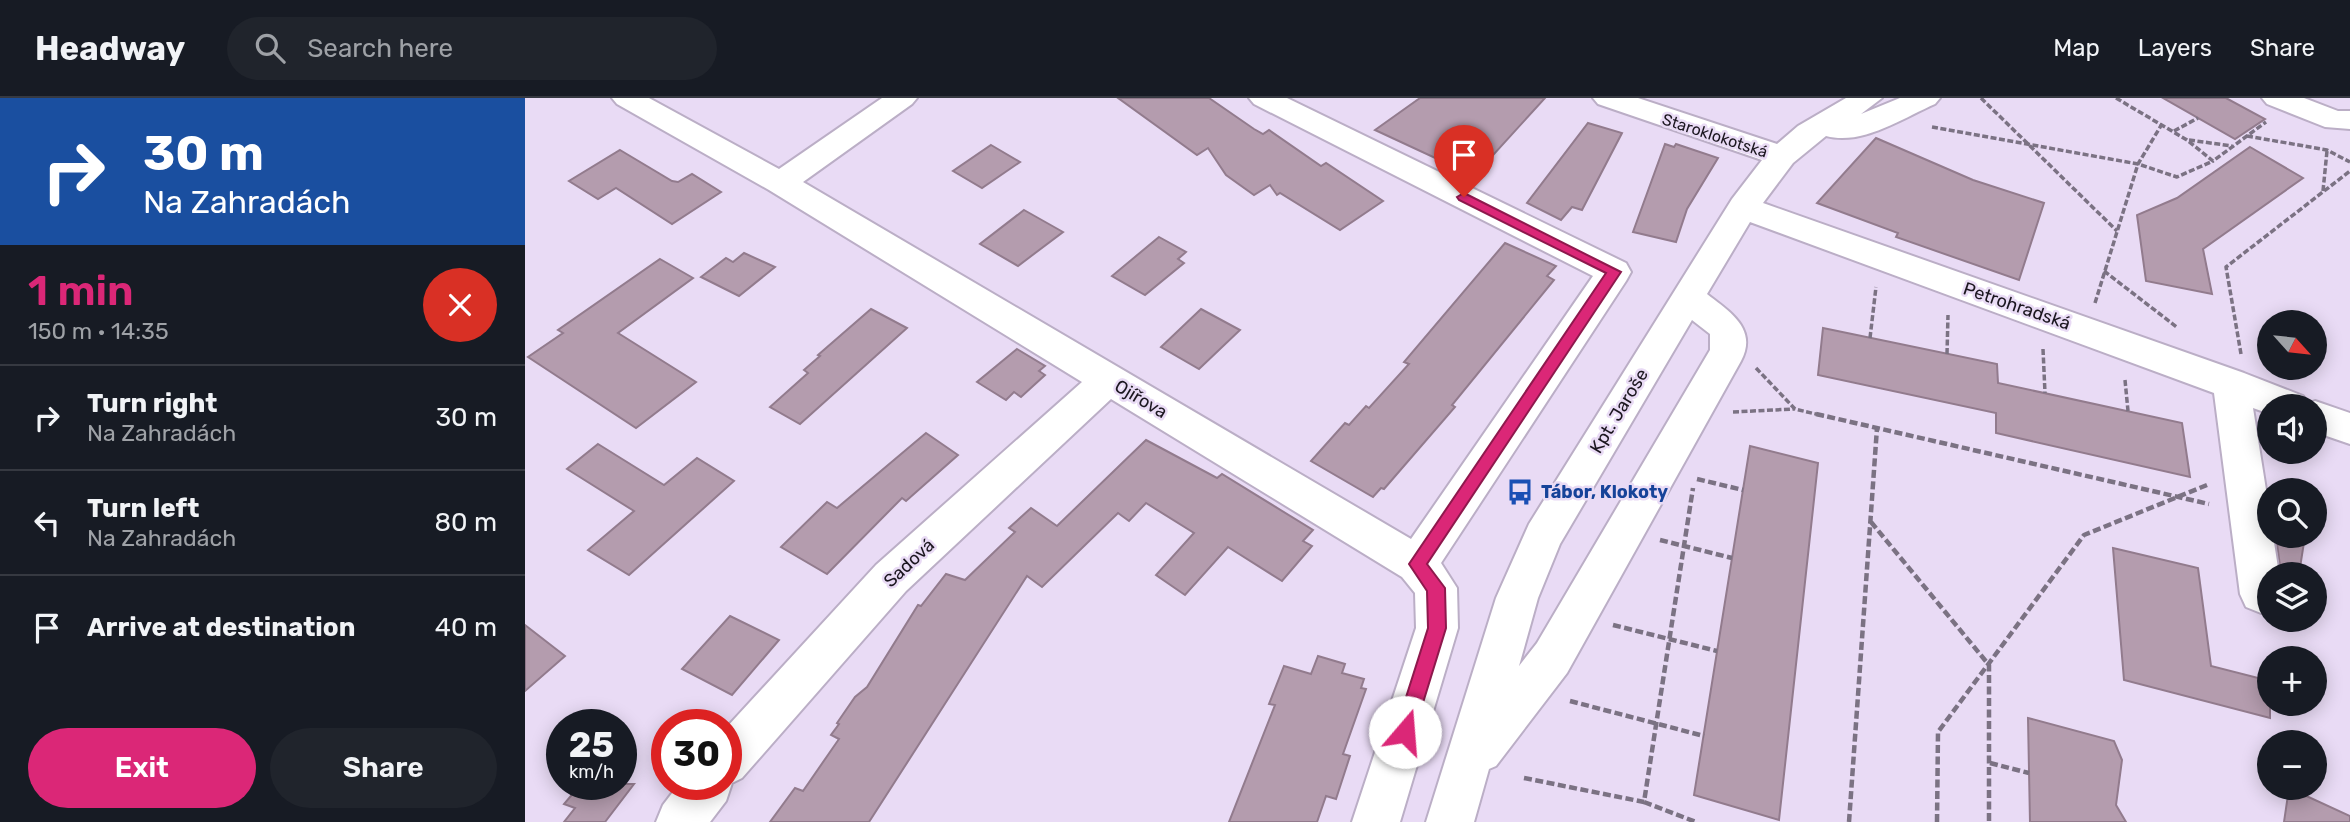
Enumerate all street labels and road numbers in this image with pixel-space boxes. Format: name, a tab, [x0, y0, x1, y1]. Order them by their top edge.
street label: Staroklokotská	[1660, 109, 1770, 161]
street label: Petrohradská	[1960, 277, 2074, 335]
street label: Kpt. Jaroše	[1585, 365, 1653, 457]
street label: Ojířova	[1111, 375, 1171, 423]
street label: Sadová	[879, 534, 939, 592]

